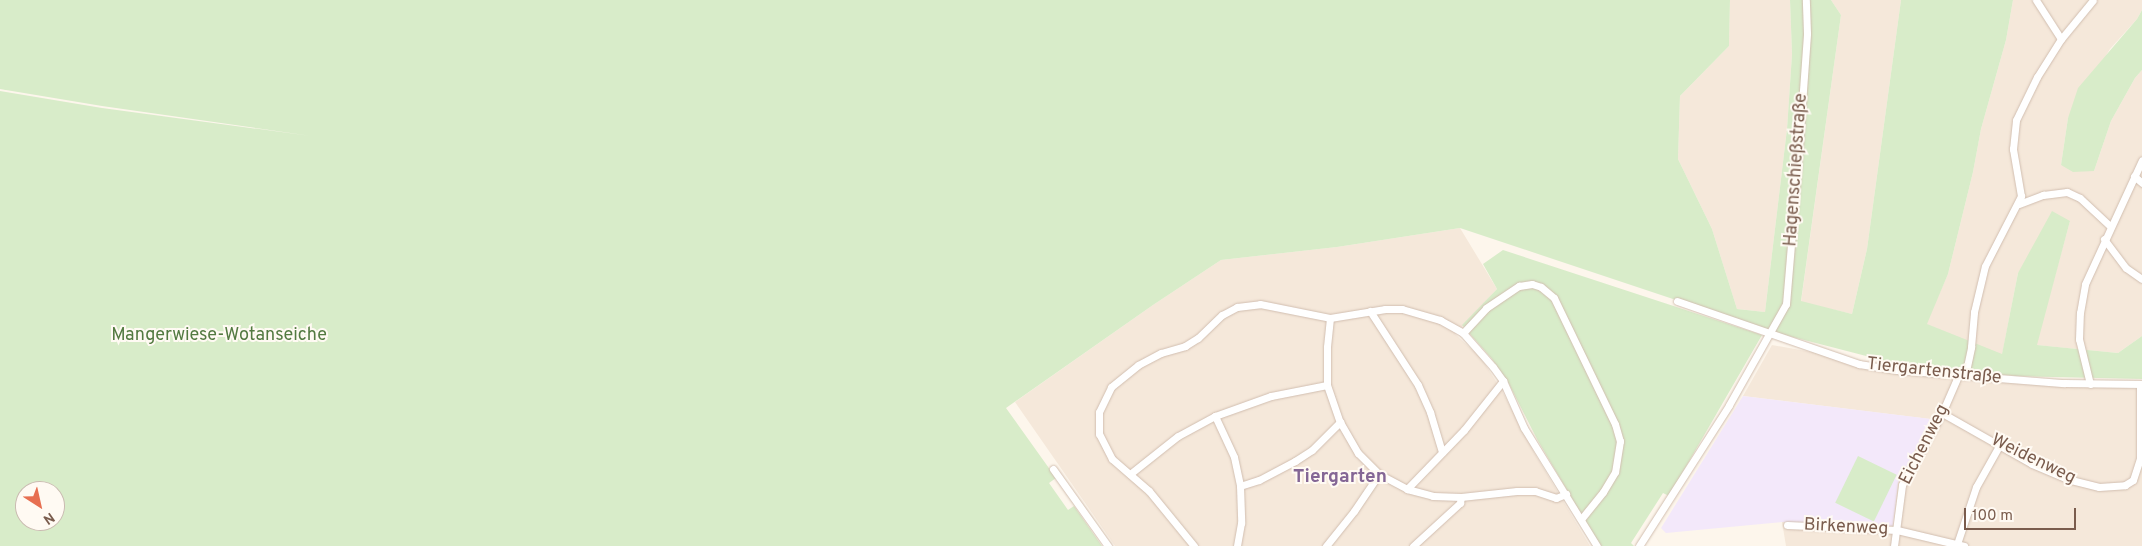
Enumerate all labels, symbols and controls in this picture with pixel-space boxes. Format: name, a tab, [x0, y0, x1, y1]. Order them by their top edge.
street label: Hagenschießstraße	[1781, 93, 1813, 247]
park label: Mangerwiese-Wotanseiche	[111, 325, 327, 347]
street label: Tiergartenstraße	[1866, 354, 2002, 390]
street label: Eichenweg	[1896, 401, 1954, 489]
street label: Weidenweg	[1987, 430, 2079, 490]
district label: Tiergarten	[1293, 467, 1387, 489]
north arrow	[15, 481, 65, 531]
scale bar	[1967, 498, 2080, 530]
text: 100 m	[1972, 507, 2013, 526]
text: N	[39, 508, 57, 528]
street label: Birkenweg	[1803, 515, 1889, 541]

